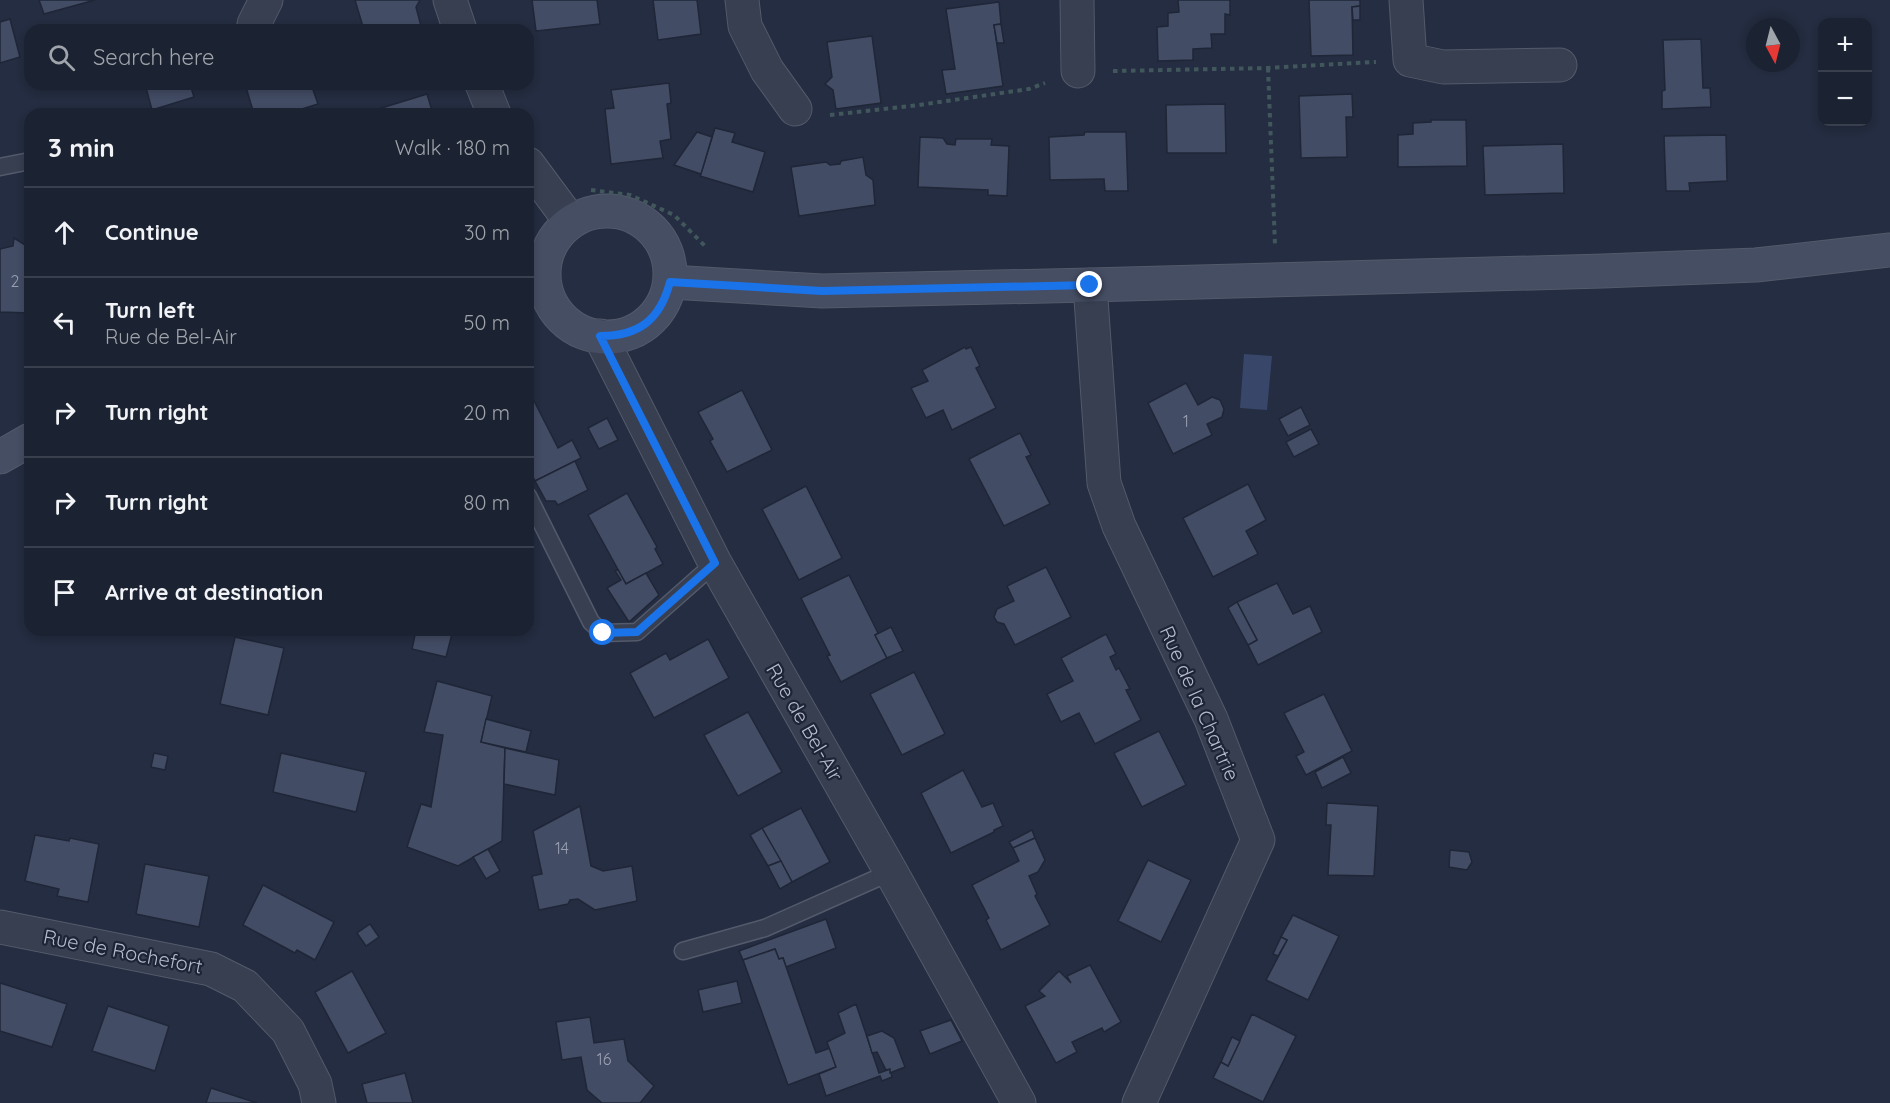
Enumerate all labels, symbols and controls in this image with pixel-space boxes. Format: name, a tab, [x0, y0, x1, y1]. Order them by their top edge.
north arrow	[1746, 18, 1800, 72]
map controls	[1818, 18, 1872, 126]
button: +	[1818, 18, 1872, 72]
search box	[24, 24, 534, 90]
icon: search	[45, 41, 78, 74]
text: Search here	[93, 43, 214, 71]
button: −	[1818, 72, 1872, 126]
text: 3 min	[48, 131, 115, 164]
text: Walk · 180 m	[395, 135, 510, 160]
icon: ahead	[48, 216, 81, 249]
text: Continue	[105, 218, 199, 246]
text: 30 m	[464, 220, 510, 245]
house number: 2	[11, 271, 20, 291]
route end	[1076, 271, 1102, 297]
text: Turn left	[105, 296, 195, 324]
icon: left	[48, 306, 81, 339]
text: 50 m	[464, 310, 510, 335]
text: Rue de Bel-Air	[105, 324, 237, 349]
icon: right	[48, 396, 81, 429]
text: Turn right	[105, 398, 209, 426]
text: 20 m	[463, 400, 510, 425]
house number: 1	[1183, 411, 1189, 431]
icon: right	[48, 486, 81, 519]
text: Turn right	[105, 488, 209, 516]
text: 80 m	[464, 490, 510, 515]
icon: arrive	[48, 576, 81, 609]
text: Arrive at destination	[105, 578, 323, 606]
route start	[589, 619, 615, 645]
street label: Rue de la Chartrie	[1155, 622, 1245, 784]
street label: Rue de Bel-Air	[761, 659, 849, 786]
house number: 14	[555, 838, 569, 858]
street label: Rue de Rochefort	[41, 923, 205, 979]
house number: 16	[597, 1049, 612, 1069]

